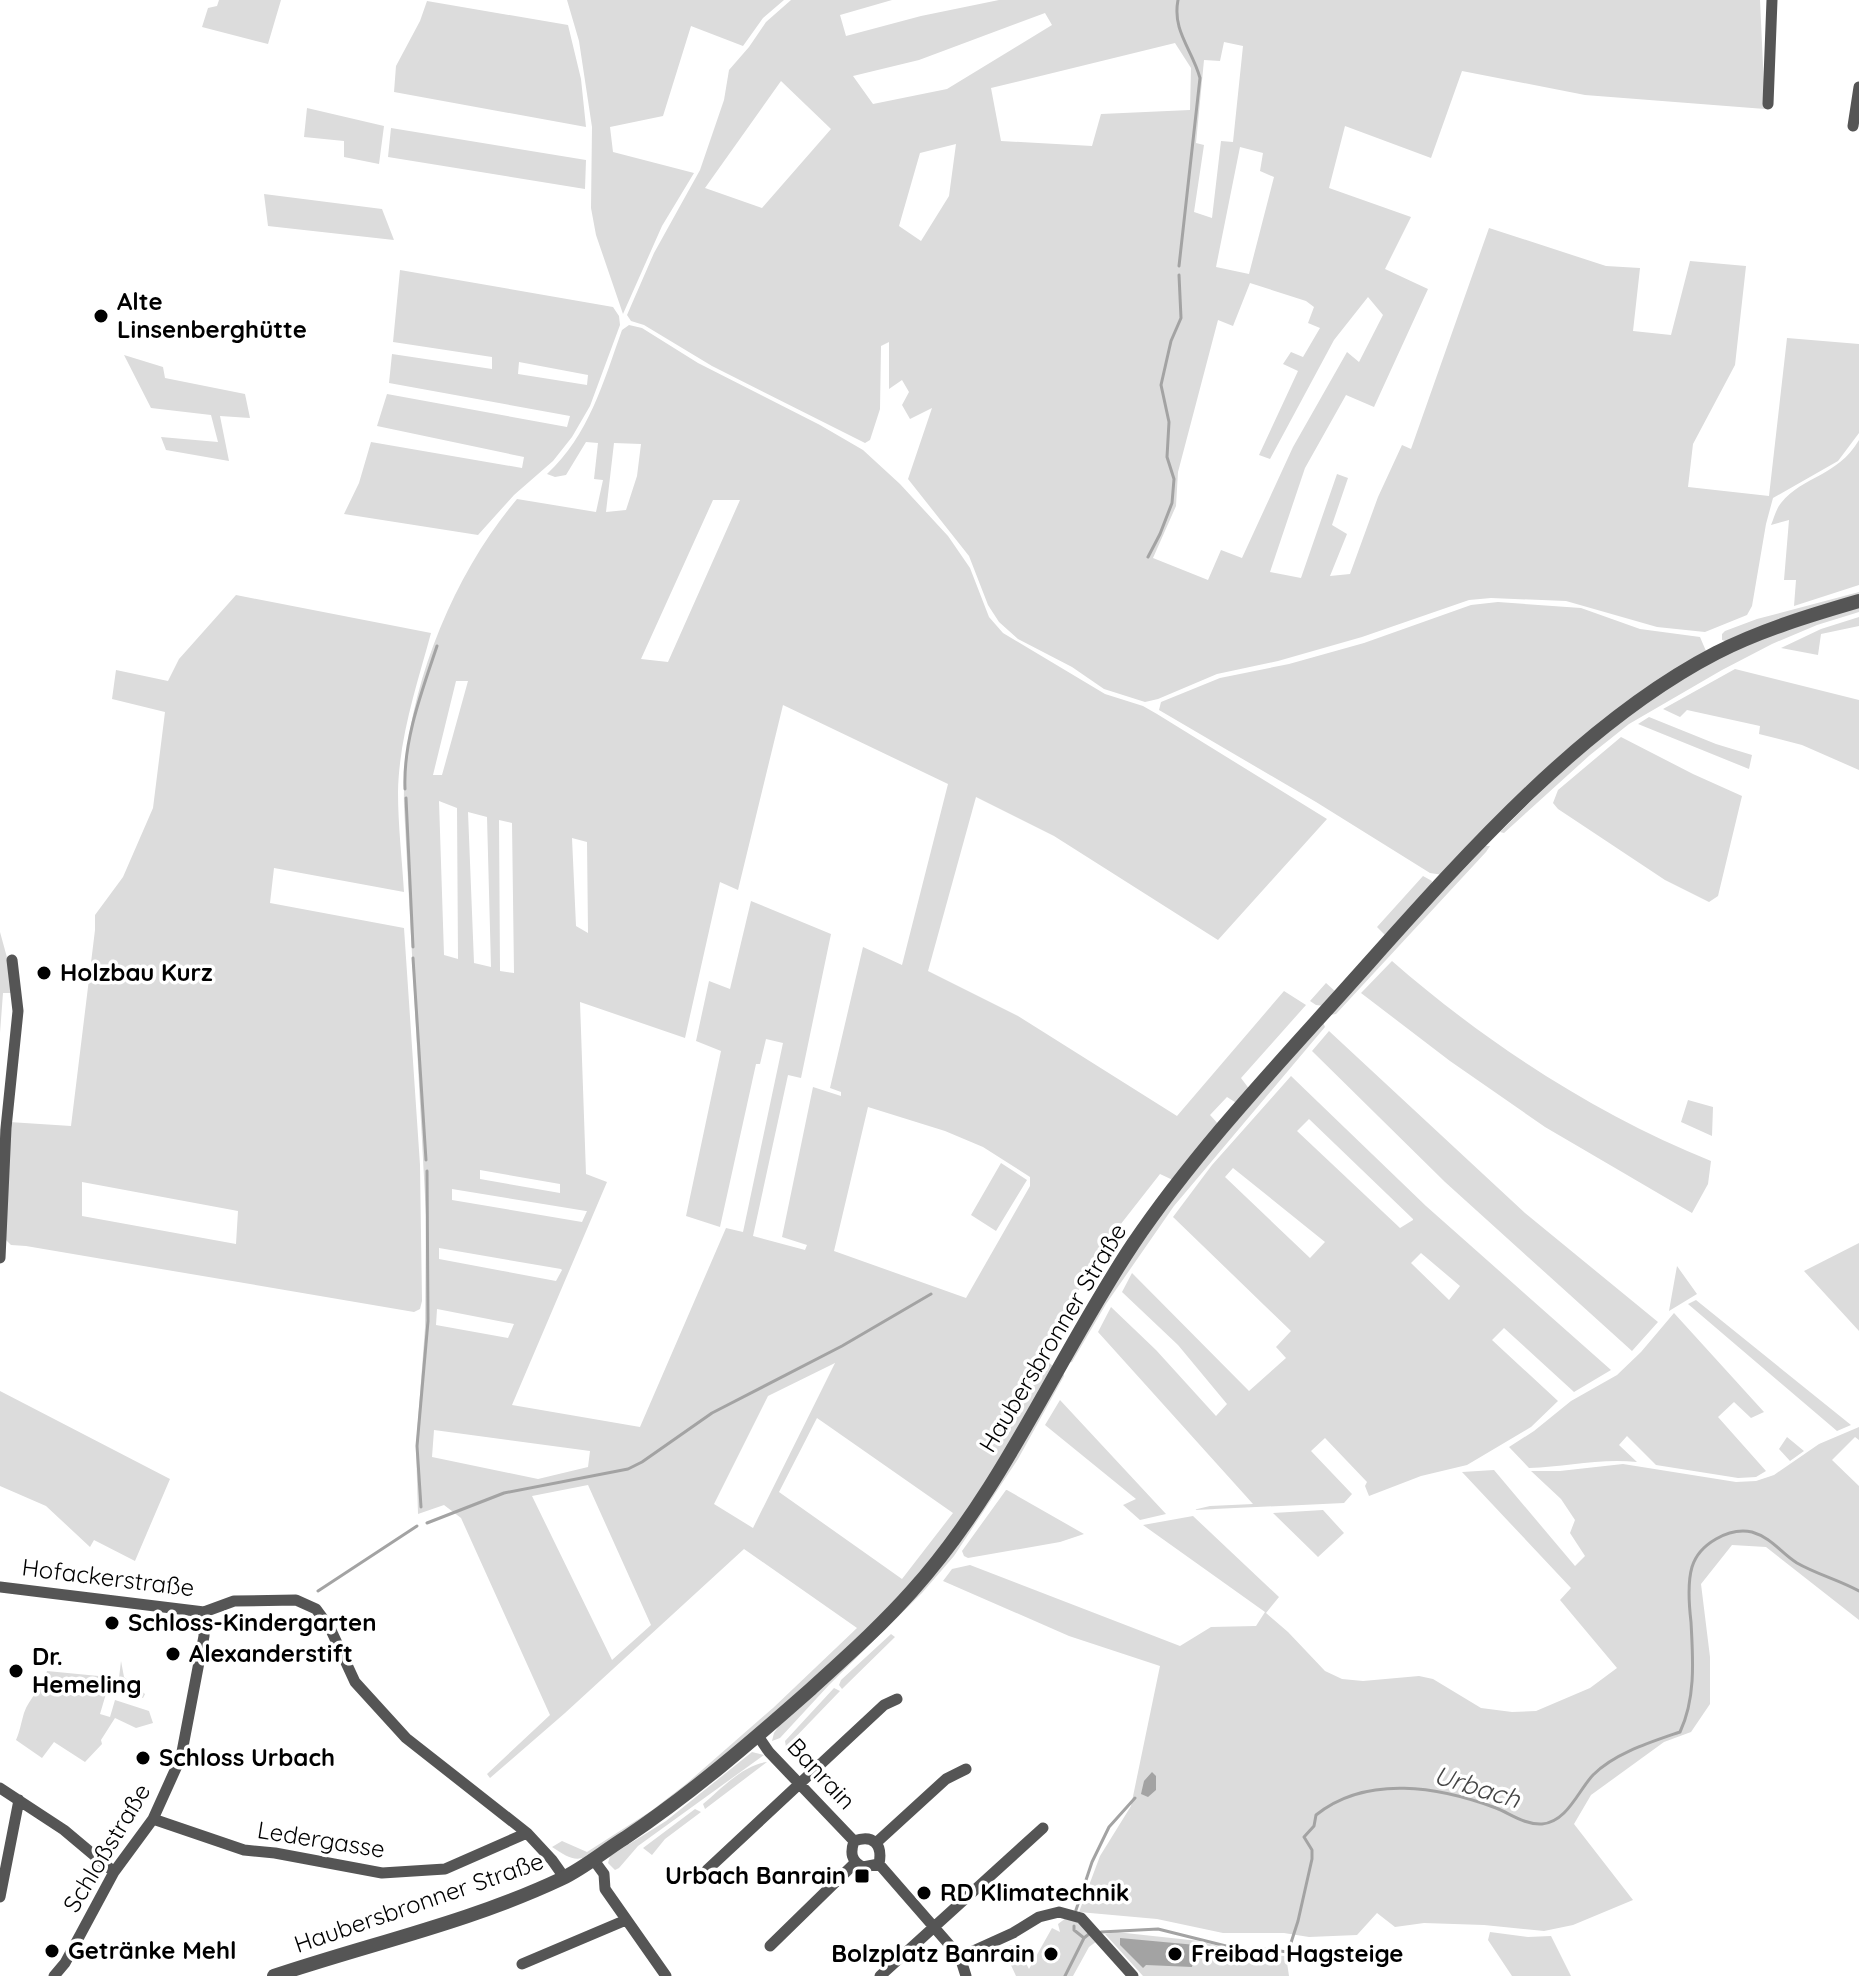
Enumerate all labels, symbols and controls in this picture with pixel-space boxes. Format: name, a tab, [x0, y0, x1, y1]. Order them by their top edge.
place label: Alte Linsenberghütte	[117, 286, 307, 344]
marker: Alte Linsenberghütte	[92, 307, 110, 325]
place label: Holzbau Kurz	[60, 957, 213, 987]
marker: Holzbau Kurz	[35, 964, 53, 982]
street label: Haubersbronner Straße	[972, 1218, 1132, 1457]
street label: Hofackerstraße	[20, 1552, 196, 1602]
place label: Schloss-Kindergarten	[128, 1607, 377, 1637]
marker: Schloss-Kindergarten	[103, 1614, 121, 1632]
place label: Alexanderstift	[189, 1638, 353, 1668]
place label: Dr. Hemeling	[32, 1641, 141, 1699]
marker: Alexanderstift	[164, 1645, 182, 1663]
marker: Dr. Hemeling	[7, 1662, 25, 1680]
street label: Banrain	[781, 1731, 862, 1815]
place label: Schloss Urbach	[159, 1742, 335, 1772]
marker: Schloss Urbach	[134, 1749, 152, 1767]
water label: Urbach	[1430, 1758, 1525, 1816]
street label: Schloßstraße	[56, 1778, 156, 1917]
street label: Ledergasse	[255, 1814, 387, 1864]
street label: Haubersbronner Straße	[290, 1845, 547, 1959]
place label: Urbach Banrain	[665, 1860, 846, 1890]
marker: Urbach Banrain	[853, 1867, 871, 1885]
place label: RD Klimatechnik	[940, 1877, 1129, 1907]
marker: RD Klimatechnik	[915, 1884, 933, 1902]
place label: Getränke Mehl	[68, 1935, 237, 1965]
place label: Bolzplatz Banrain	[831, 1938, 1035, 1968]
place label: Freibad Hagsteige	[1191, 1938, 1403, 1968]
marker: Getränke Mehl	[43, 1942, 61, 1960]
marker: Bolzplatz Banrain	[1042, 1945, 1060, 1963]
marker: Freibad Hagsteige	[1166, 1945, 1184, 1963]

